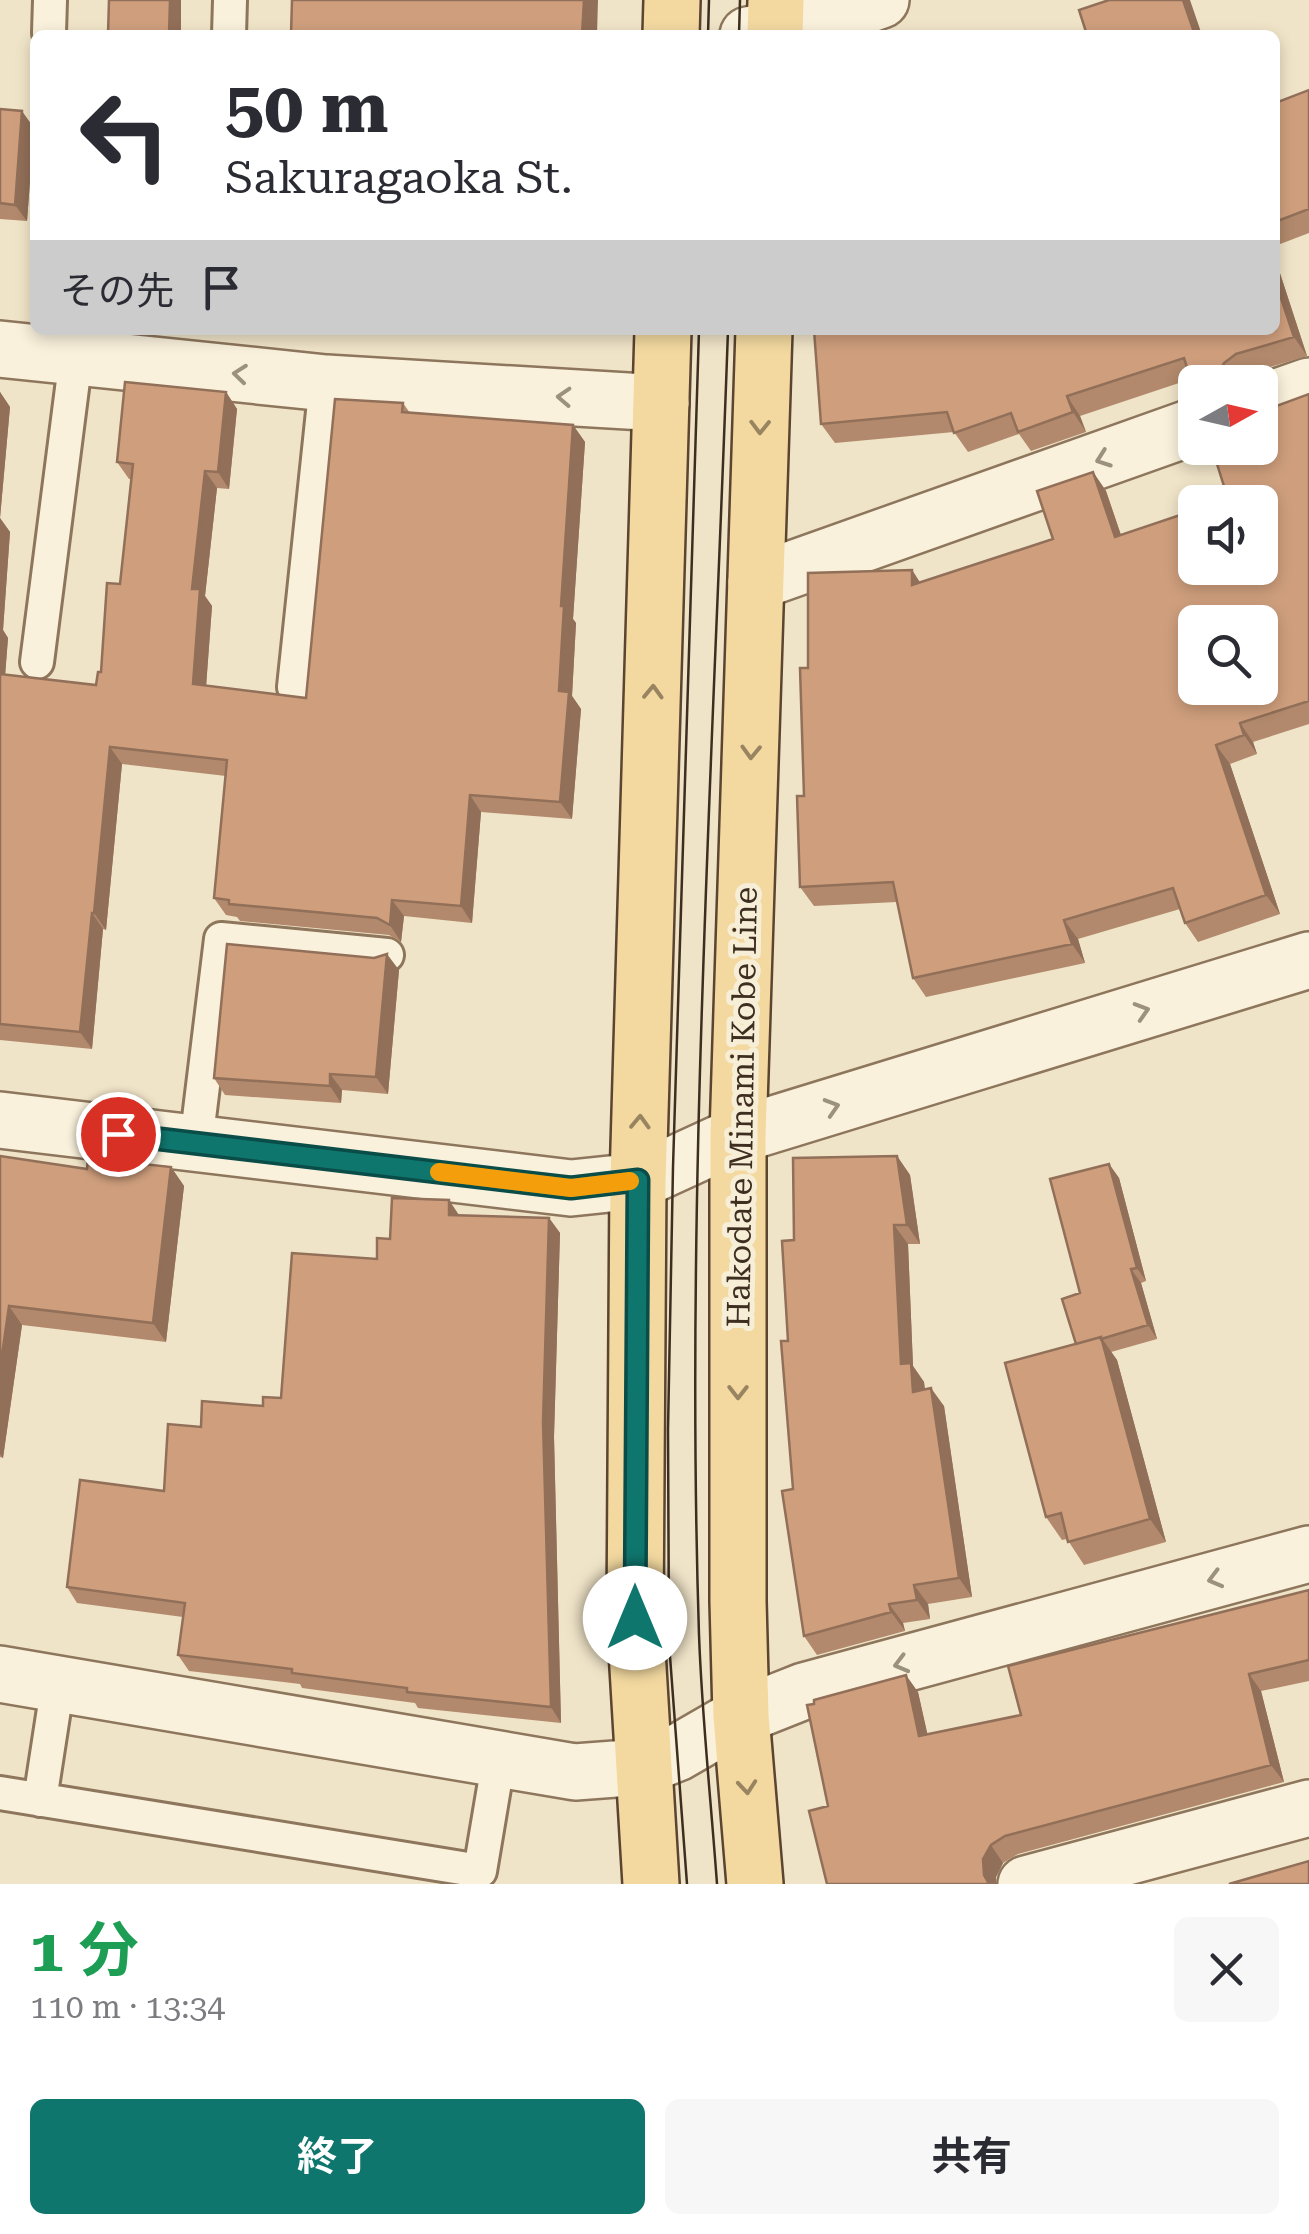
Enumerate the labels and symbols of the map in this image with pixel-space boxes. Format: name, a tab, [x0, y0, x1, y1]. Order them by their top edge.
one-way arrow	[231, 364, 247, 385]
north arrow	[1178, 365, 1278, 465]
one-way arrow	[555, 387, 571, 408]
one-way arrow	[749, 420, 770, 436]
one-way arrow	[1096, 447, 1113, 468]
one-way arrow	[642, 684, 663, 700]
one-way arrow	[740, 745, 761, 761]
street label: Hakodate Minami Kobe Line	[719, 886, 765, 1328]
one-way arrow	[1133, 1002, 1150, 1023]
pin	[76, 1092, 161, 1177]
one-way arrow	[822, 1098, 839, 1119]
one-way arrow	[630, 1114, 651, 1130]
one-way arrow	[727, 1385, 748, 1401]
position arrow	[583, 1566, 687, 1670]
one-way arrow	[1207, 1568, 1224, 1589]
one-way arrow	[893, 1653, 910, 1674]
one-way arrow	[735, 1779, 757, 1795]

